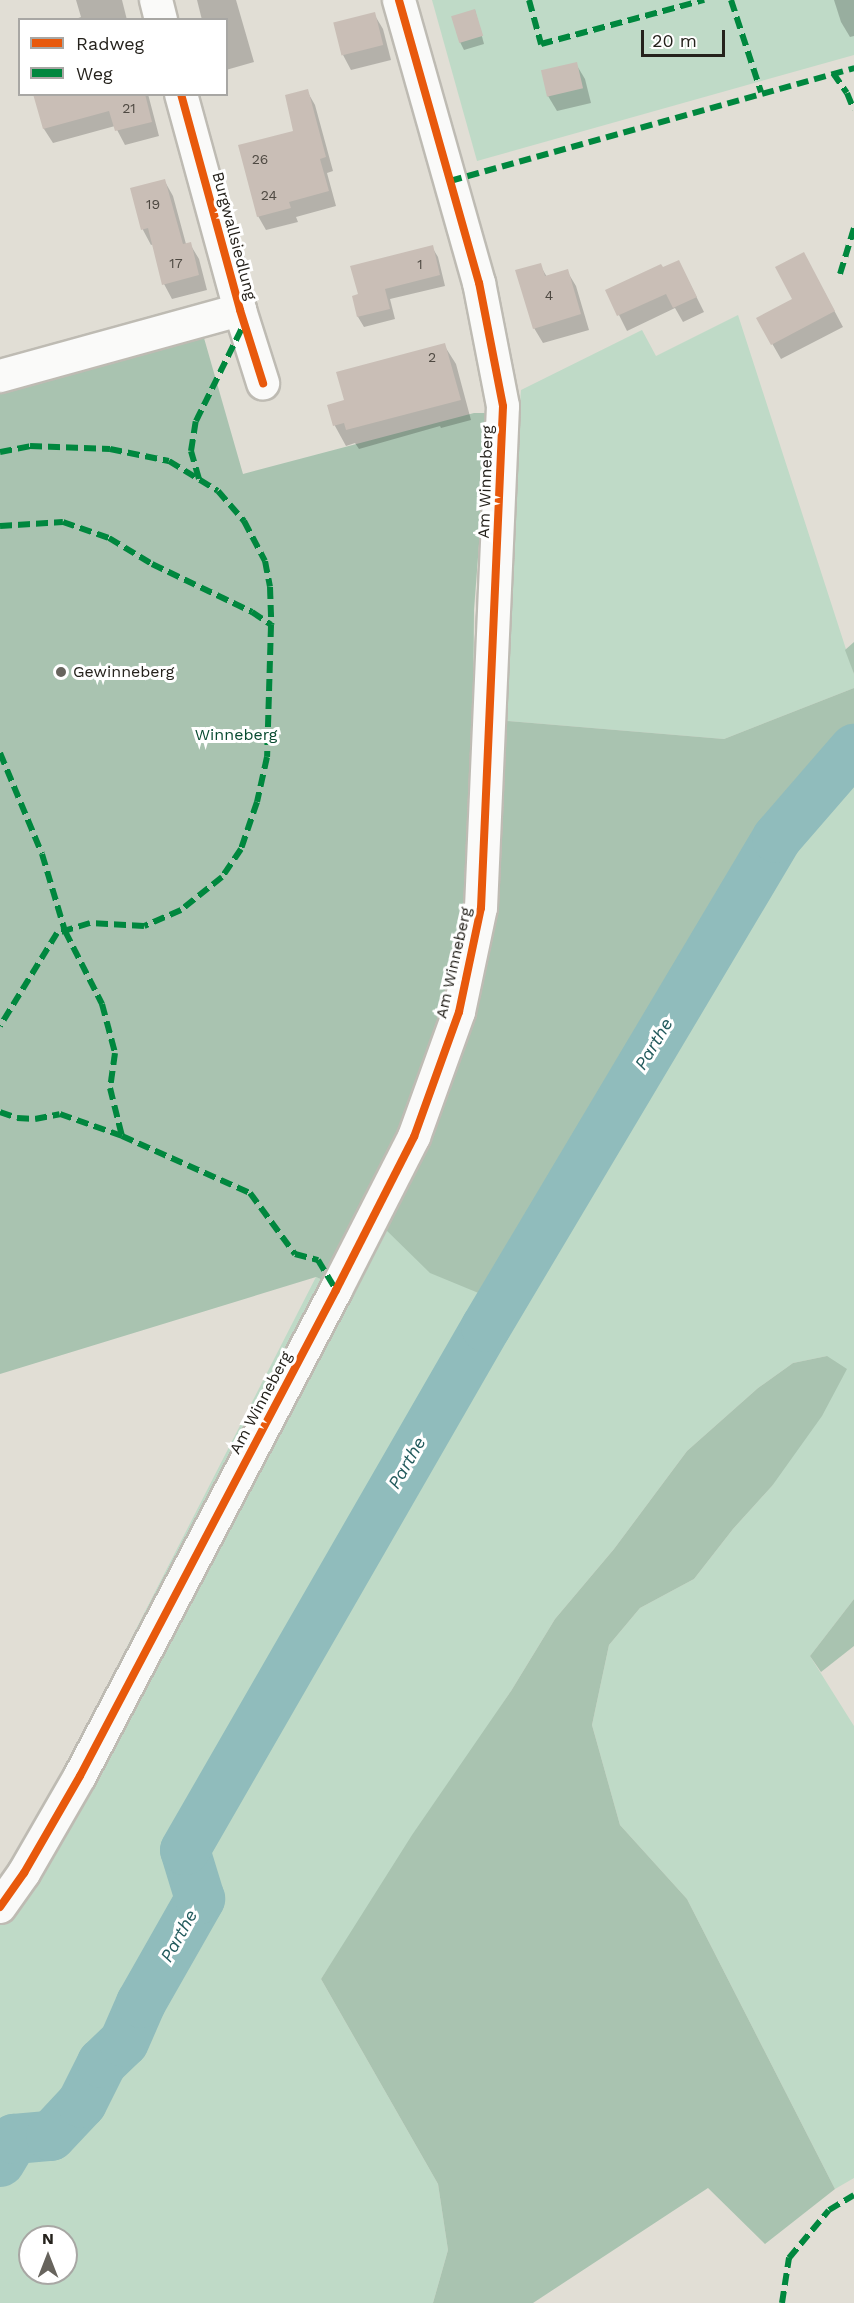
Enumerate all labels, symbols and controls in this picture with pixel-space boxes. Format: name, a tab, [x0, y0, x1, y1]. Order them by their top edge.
legend	[18, 18, 228, 96]
scale bar	[644, 18, 728, 56]
text: 20 m	[652, 30, 697, 51]
text: Radweg	[76, 33, 144, 54]
text: Weg	[76, 63, 113, 84]
house number: 21	[122, 100, 136, 116]
house number: 26	[252, 151, 268, 167]
street label: Burgwallsiedlung	[208, 170, 260, 302]
house number: 24	[261, 187, 277, 203]
house number: 19	[146, 196, 160, 212]
house number: 17	[169, 255, 183, 271]
house number: 1	[417, 256, 423, 272]
house number: 4	[545, 287, 553, 303]
house number: 2	[428, 349, 436, 365]
street label: Am Winneberg	[474, 425, 498, 539]
place label: Gewinneberg	[73, 662, 174, 682]
marker: Gewinneberg	[54, 665, 68, 679]
park label: Winneberg	[195, 725, 277, 745]
street label: Am Winneberg	[432, 905, 476, 1021]
water label: Parthe	[630, 1014, 678, 1074]
street label: Am Winneberg	[226, 1348, 296, 1458]
water label: Parthe	[383, 1433, 431, 1493]
water label: Parthe	[156, 1906, 202, 1966]
north arrow	[18, 2225, 78, 2285]
text: N	[42, 2229, 54, 2248]

